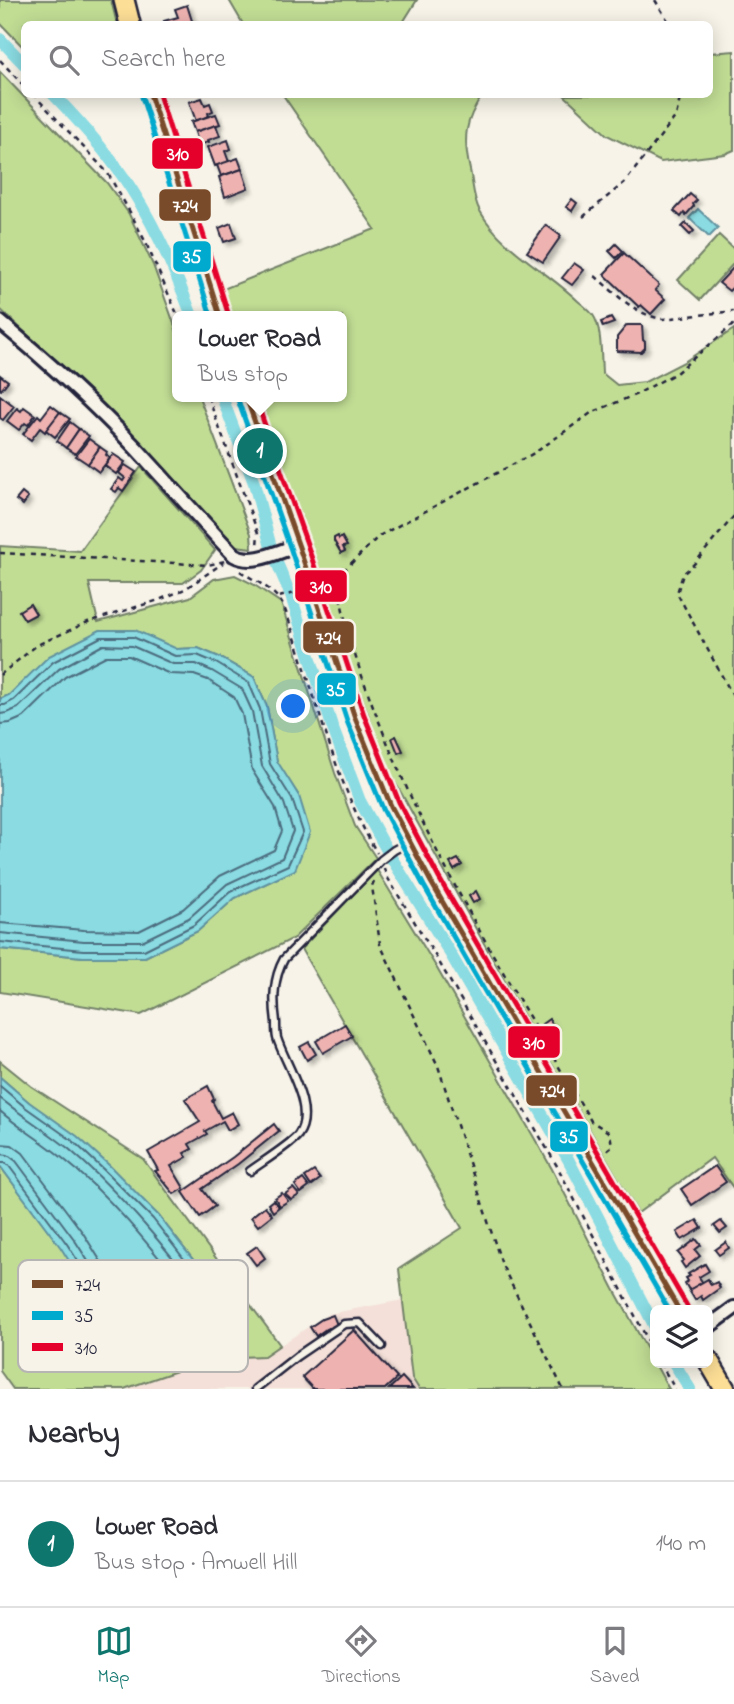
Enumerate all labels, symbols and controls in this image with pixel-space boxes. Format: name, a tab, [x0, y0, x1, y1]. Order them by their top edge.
search box	[21, 21, 713, 98]
icon: search	[45, 41, 83, 79]
text: Search here	[101, 41, 226, 79]
line badge: 310	[151, 137, 204, 170]
text: 310	[166, 142, 190, 169]
line badge: 724	[158, 188, 212, 222]
text: 724	[172, 194, 198, 221]
line badge: 35	[172, 240, 212, 273]
text: 35	[182, 245, 201, 272]
popup	[172, 311, 347, 402]
text: Lower Road	[198, 321, 321, 359]
text: Bus stop	[198, 359, 288, 392]
pin: 1	[237, 425, 283, 477]
line badge: 310	[294, 569, 348, 603]
text: 310	[309, 575, 333, 602]
line badge: 724	[302, 620, 355, 654]
text: 724	[315, 626, 341, 653]
line badge: 35	[316, 672, 357, 706]
text: 35	[326, 678, 345, 705]
your location	[276, 689, 310, 723]
line badge: 310	[507, 1025, 561, 1059]
text: 310	[522, 1031, 546, 1058]
line badge: 724	[525, 1074, 578, 1107]
text: 724	[539, 1079, 565, 1106]
line badge: 35	[549, 1120, 589, 1153]
text: 35	[559, 1125, 578, 1152]
legend	[18, 1260, 248, 1372]
text: 724	[75, 1273, 100, 1300]
text: 35	[75, 1304, 94, 1331]
map controls	[650, 1305, 713, 1368]
button: layers	[650, 1305, 713, 1368]
text: 310	[75, 1336, 97, 1363]
text: Nearby	[28, 1413, 120, 1457]
text: Lower Road	[95, 1509, 218, 1547]
text: 1	[47, 1528, 55, 1561]
text: 140 m	[656, 1528, 706, 1561]
text: Bus stop · Amwell Hill	[95, 1547, 297, 1580]
tab: Map	[95, 1622, 133, 1691]
tab: Directions	[322, 1622, 401, 1691]
tab: Saved	[590, 1622, 639, 1691]

